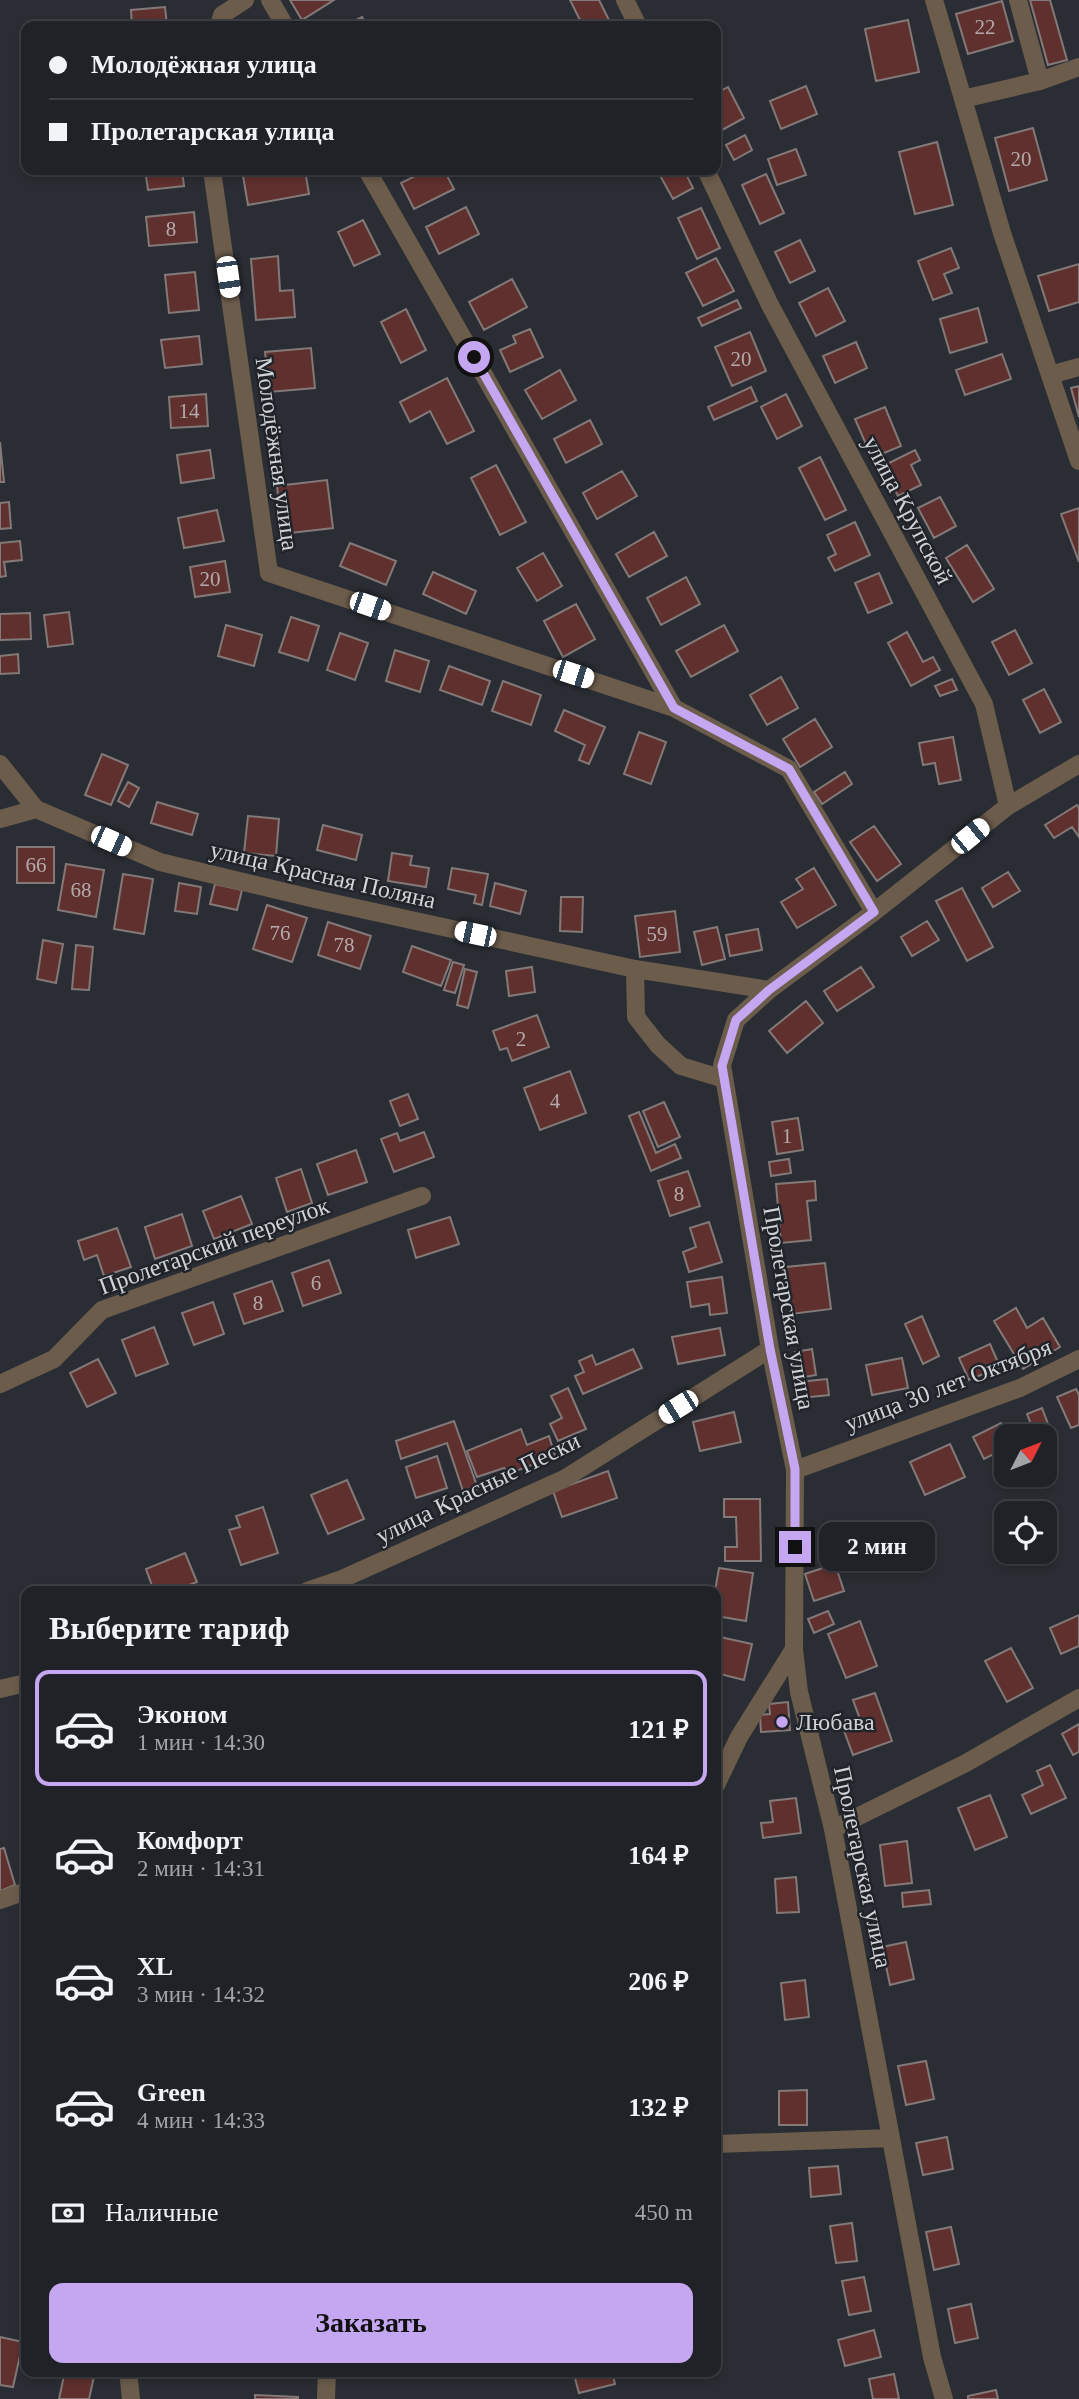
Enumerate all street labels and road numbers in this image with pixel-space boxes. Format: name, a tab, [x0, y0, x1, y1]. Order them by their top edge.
street label: Молодёжная улица	[251, 356, 303, 553]
street label: улица Крупской	[858, 432, 958, 589]
street label: улица Красная Поляна	[208, 836, 439, 914]
street label: Пролетарский переулок	[95, 1192, 333, 1300]
street label: Пролетарская улица	[758, 1204, 820, 1412]
street label: улица 30 лет Октября	[841, 1334, 1055, 1436]
street label: улица Красные Пески	[372, 1427, 584, 1549]
street label: Пролетарская улица	[829, 1764, 897, 1971]

